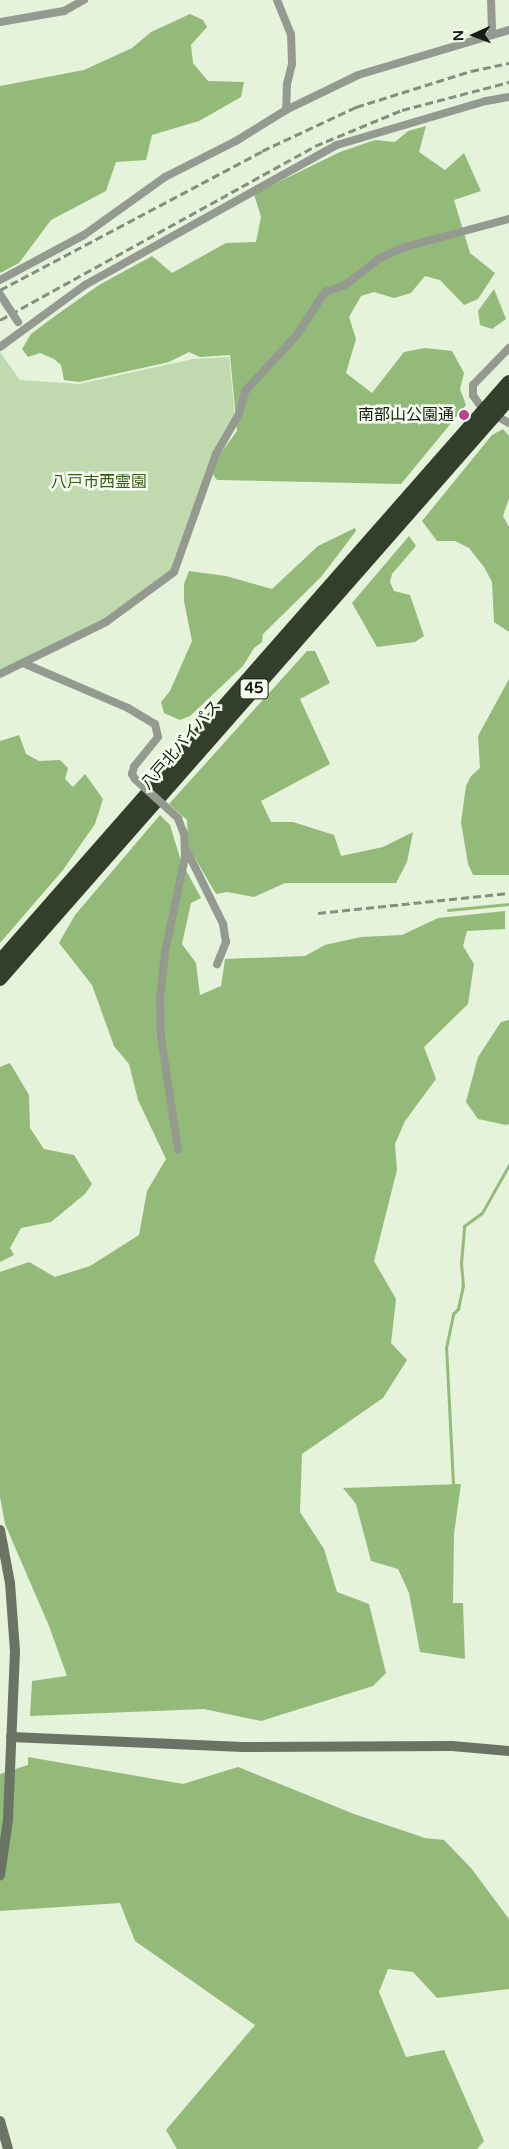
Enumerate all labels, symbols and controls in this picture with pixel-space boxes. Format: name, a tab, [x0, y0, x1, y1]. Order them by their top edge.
north arrow	[449, 10, 499, 60]
text: N	[450, 30, 467, 41]
place label: 南部山公園通	[358, 405, 454, 425]
marker: 南部山公園通	[458, 409, 470, 421]
park label: 八戸市西霊園	[51, 472, 147, 492]
road number: 45	[239, 676, 269, 702]
street label: 八戸北バイパス	[137, 696, 225, 794]

